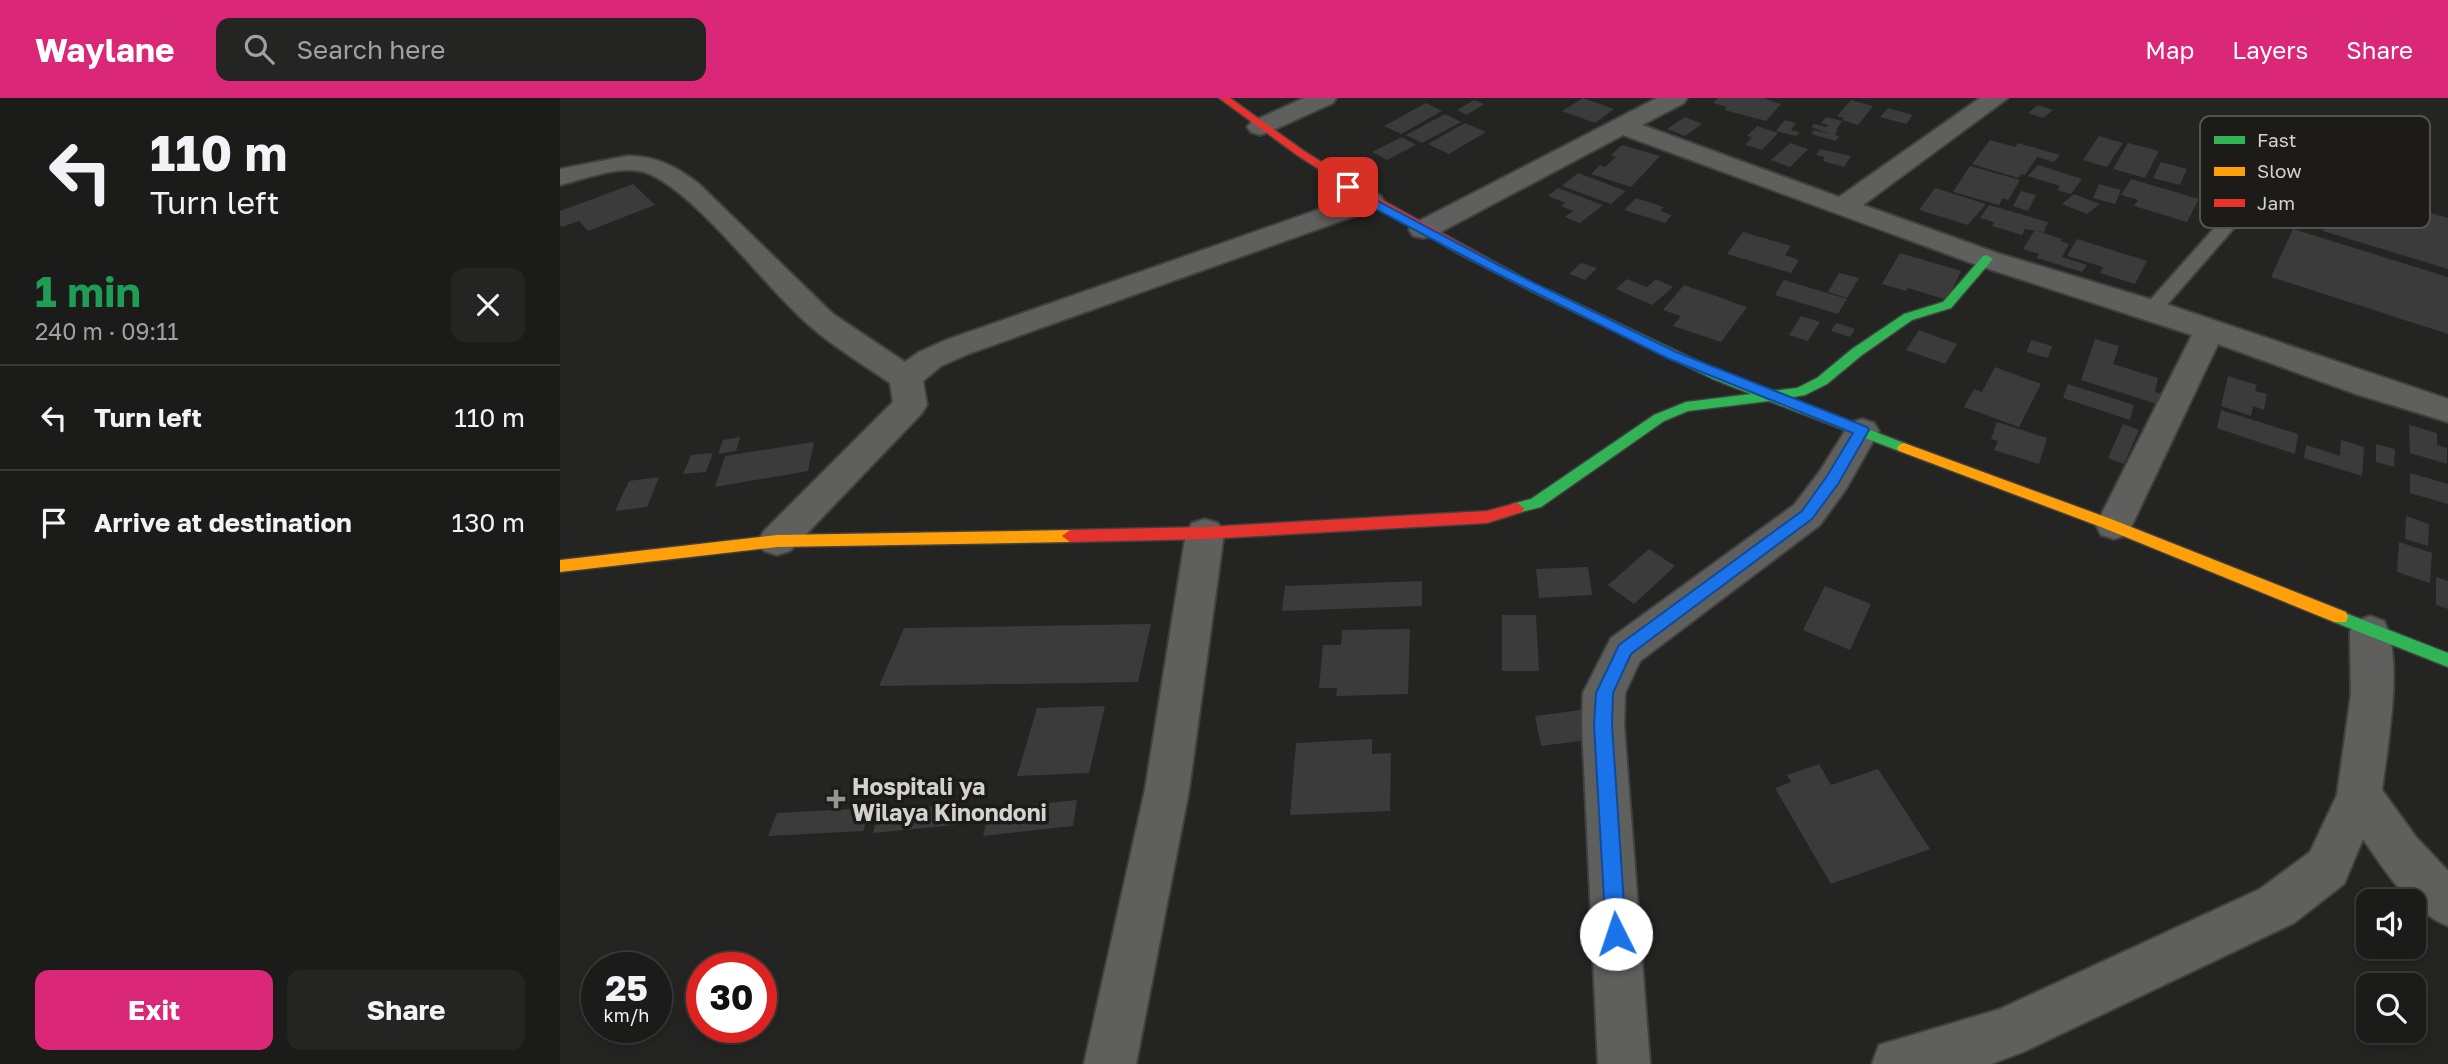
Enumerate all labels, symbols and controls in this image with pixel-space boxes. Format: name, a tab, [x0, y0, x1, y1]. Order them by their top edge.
search box	[216, 18, 706, 81]
text: Waylane	[35, 30, 174, 69]
icon: search	[240, 30, 278, 68]
text: Search here	[296, 34, 445, 65]
text: Map	[2145, 35, 2194, 64]
text: Layers	[2232, 35, 2308, 64]
text: Share	[2346, 35, 2413, 64]
legend	[2200, 116, 2430, 228]
text: 110 m	[150, 123, 287, 182]
icon: left	[35, 126, 126, 217]
text: Fast	[2257, 128, 2296, 151]
pin	[1318, 157, 1378, 217]
text: Slow	[2257, 159, 2302, 182]
icon: arrive	[1329, 168, 1367, 206]
text: Turn left	[150, 183, 279, 221]
text: Jam	[2257, 191, 2295, 214]
text: 1 min	[35, 266, 141, 316]
button: close	[451, 268, 525, 342]
text: 240 m · 09:11	[35, 317, 179, 345]
icon: left	[35, 399, 73, 437]
text: Turn left	[94, 402, 202, 433]
text: 110 m	[454, 402, 525, 433]
icon: arrive	[35, 504, 73, 542]
text: Arrive at destination	[94, 507, 352, 538]
text: 130 m	[452, 507, 525, 538]
place label: Hospitali ya Wilaya Kinondoni	[852, 772, 1047, 826]
marker: Hospitali ya Wilaya Kinondoni	[826, 789, 846, 809]
map controls	[2356, 889, 2426, 1043]
button: sound	[2356, 889, 2426, 959]
position arrow	[1579, 897, 1653, 971]
speed limit sign: 30	[686, 952, 777, 1043]
text: 25	[605, 967, 648, 1009]
button: Exit	[35, 970, 273, 1050]
button: Share	[287, 970, 525, 1050]
button: search	[2356, 973, 2426, 1043]
text: km/h	[604, 1004, 649, 1026]

